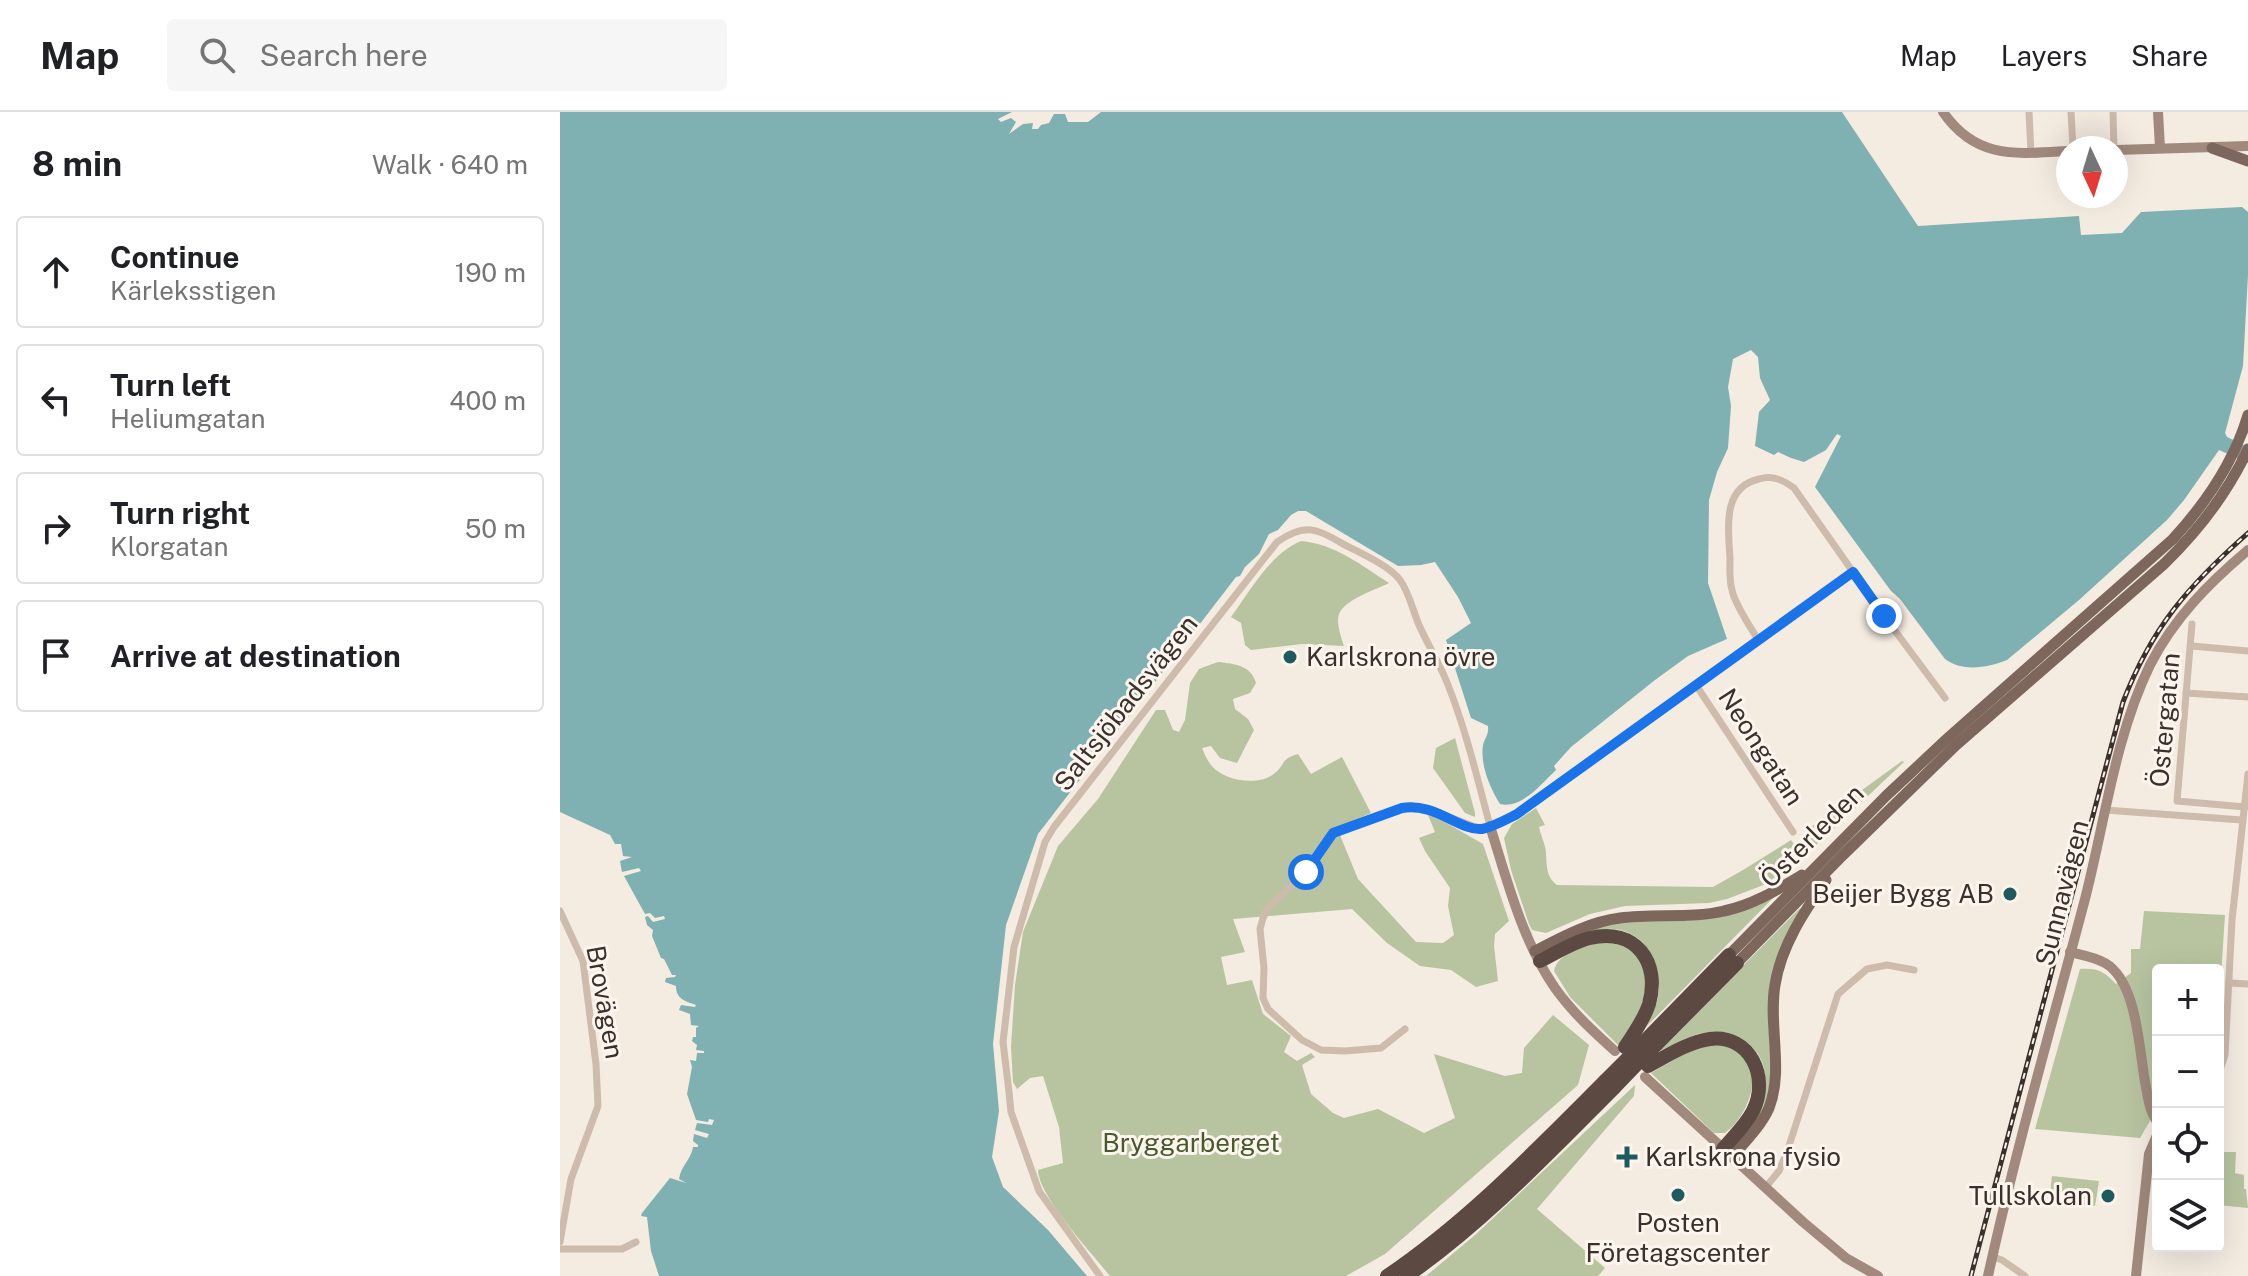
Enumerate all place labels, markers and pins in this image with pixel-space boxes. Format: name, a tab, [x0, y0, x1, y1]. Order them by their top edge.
place label: Karlskrona övre	[1306, 641, 1496, 672]
marker: Karlskrona övre	[1281, 648, 1299, 666]
place label: Beijer Bygg AB	[1812, 878, 1994, 909]
marker: Beijer Bygg AB	[2001, 885, 2019, 903]
place label: Karlskrona fysio	[1645, 1141, 1841, 1172]
marker: Karlskrona fysio	[1616, 1146, 1638, 1168]
place label: Tullskolan	[1969, 1180, 2092, 1211]
marker: Posten Företagscenter	[1669, 1186, 1687, 1204]
marker: Tullskolan	[2099, 1187, 2117, 1205]
place label: Posten Företagscenter	[1586, 1207, 1771, 1268]

